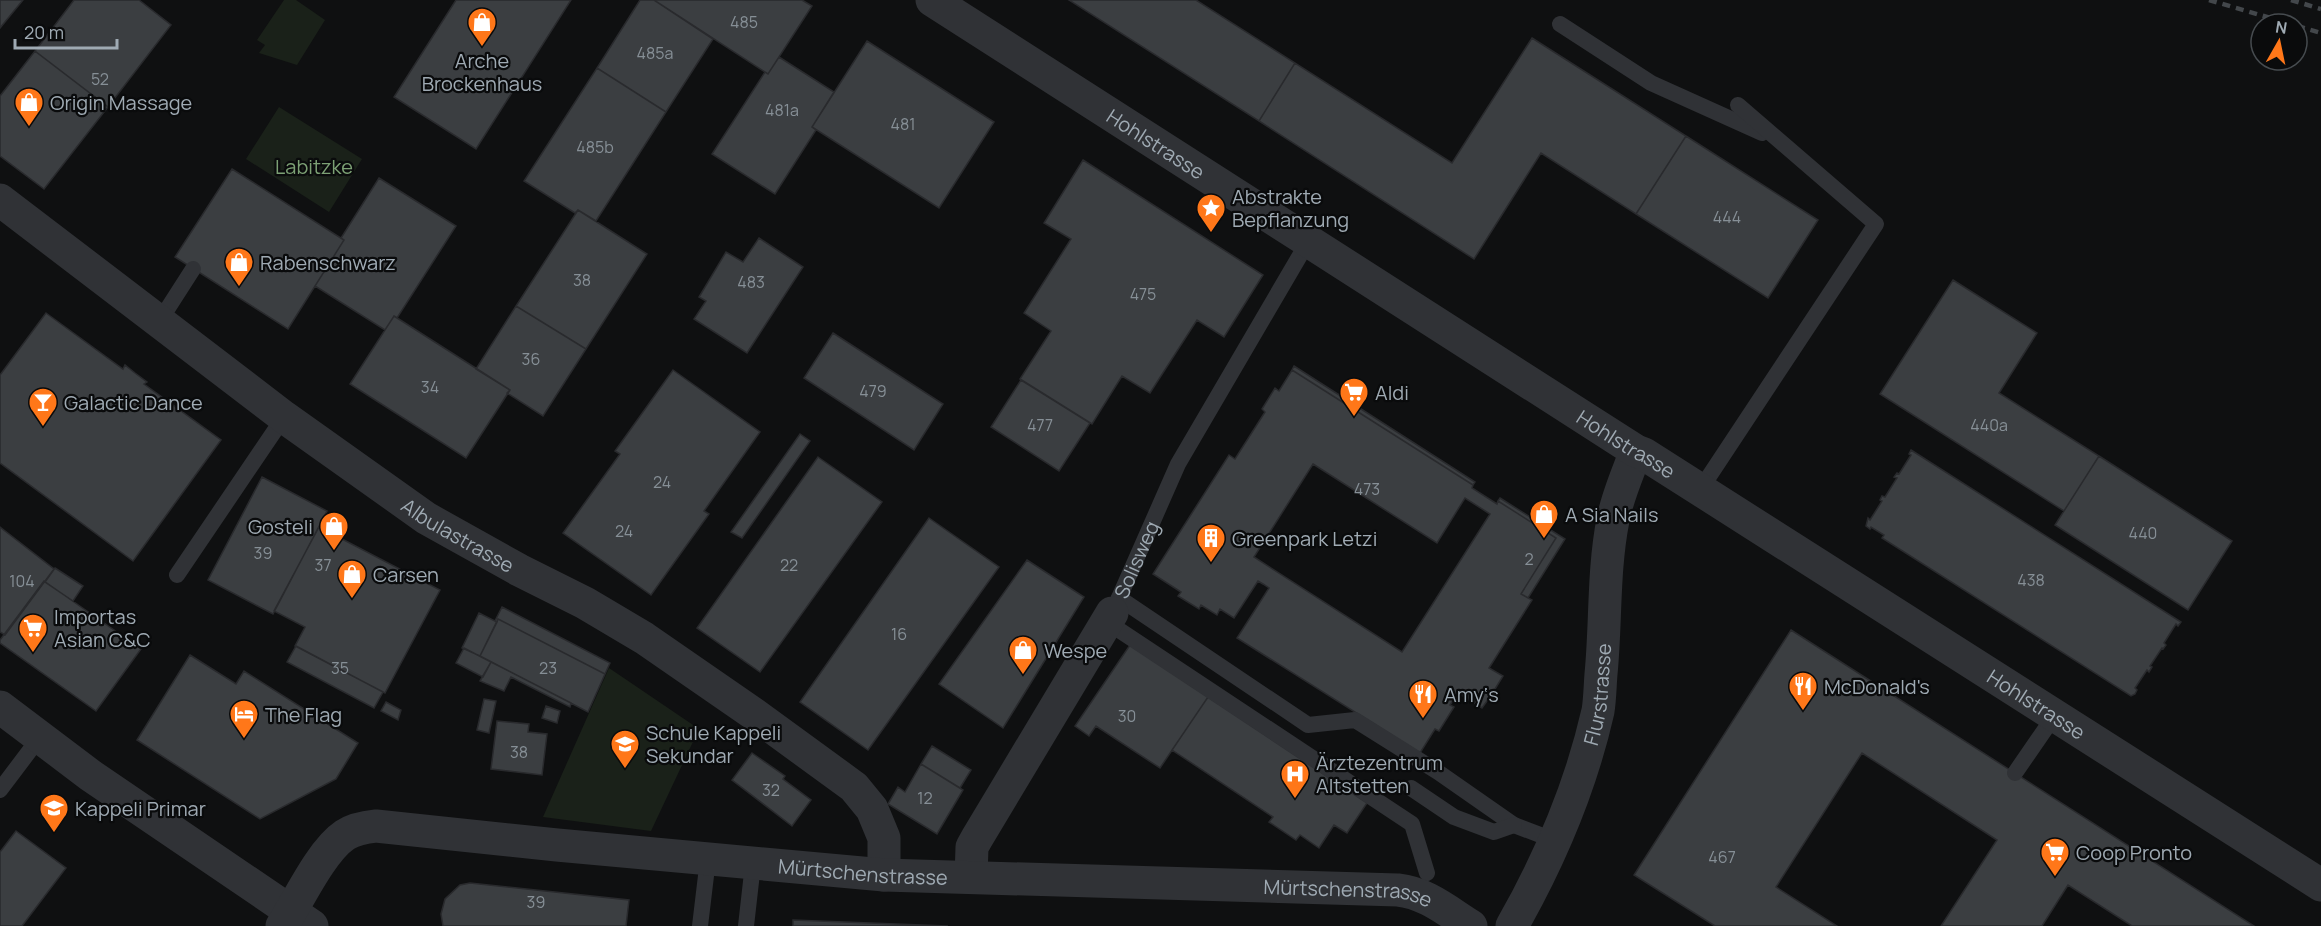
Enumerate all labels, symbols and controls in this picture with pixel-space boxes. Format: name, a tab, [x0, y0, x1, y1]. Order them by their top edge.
shop icon: Arche Brockenhaus	[466, 6, 498, 48]
house number: 485	[730, 11, 758, 33]
scale bar	[15, 12, 117, 50]
north arrow	[2249, 12, 2309, 72]
text: N	[2274, 15, 2289, 39]
text: 20 m	[24, 20, 64, 44]
house number: 485a	[637, 42, 673, 64]
place label: Arche Brockenhaus	[422, 47, 542, 97]
house number: 52	[91, 68, 109, 90]
shop icon: Origin Massage	[13, 86, 45, 128]
place label: Origin Massage	[50, 89, 192, 116]
house number: 481a	[765, 99, 799, 121]
street label: Hohlstrasse	[1102, 102, 1210, 185]
house number: 481	[891, 113, 915, 135]
house number: 485b	[576, 136, 614, 158]
park label: Labitzke	[275, 153, 353, 180]
place label: Abstrakte Bepflanzung	[1232, 183, 1349, 233]
place icon: Abstrakte Bepflanzung	[1195, 192, 1227, 234]
house number: 444	[1713, 206, 1741, 228]
shop icon: Rabenschwarz	[223, 246, 255, 288]
place label: Rabenschwarz	[260, 249, 396, 276]
house number: 38	[573, 269, 591, 291]
house number: 483	[737, 271, 765, 293]
house number: 475	[1130, 283, 1156, 305]
house number: 36	[522, 348, 540, 370]
house number: 34	[421, 376, 439, 398]
supermarket icon: Aldi	[1338, 376, 1370, 418]
place label: Aldi	[1375, 379, 1409, 406]
house number: 479	[859, 380, 887, 402]
bar icon: Galactic Dance	[27, 386, 59, 428]
place label: Galactic Dance	[64, 389, 203, 416]
street label: Hohlstrasse	[1572, 403, 1681, 484]
house number: 477	[1027, 414, 1053, 436]
house number: 440a	[1970, 414, 2008, 436]
house number: 24	[653, 471, 671, 493]
house number: 473	[1354, 478, 1380, 500]
street label: Albulastrasse	[396, 492, 519, 578]
shop icon: A Sia Nails	[1528, 498, 1560, 540]
place label: A Sia Nails	[1565, 501, 1658, 528]
shop icon: Gosteli	[318, 510, 350, 552]
place label: Gosteli	[248, 513, 313, 540]
street label: Solisweg	[1107, 516, 1165, 602]
house number: 24	[615, 520, 633, 542]
building icon: Greenpark Letzi	[1195, 522, 1227, 564]
house number: 440	[2129, 522, 2157, 544]
place label: Greenpark Letzi	[1232, 525, 1377, 552]
house number: 39	[254, 542, 272, 564]
house number: 2	[1524, 548, 1534, 570]
house number: 37	[315, 554, 331, 576]
house number: 22	[780, 554, 798, 576]
shop icon: Carsen	[336, 558, 368, 600]
place label: Carsen	[373, 561, 439, 588]
house number: 438	[2017, 569, 2045, 591]
house number: 104	[9, 570, 35, 592]
place label: Importas Asian C&C	[54, 603, 150, 653]
supermarket icon: Importas Asian C&C	[17, 612, 49, 654]
house number: 16	[891, 623, 907, 645]
shop icon: Wespe	[1007, 634, 1039, 676]
place label: Wespe	[1044, 637, 1107, 664]
street label: Flurstrasse	[1576, 643, 1617, 748]
house number: 35	[331, 657, 349, 679]
house number: 23	[539, 657, 557, 679]
street label: Hohlstrasse	[1982, 663, 2091, 745]
restaurant icon: McDonald's	[1787, 670, 1819, 712]
place label: McDonald's	[1824, 673, 1930, 700]
restaurant icon: Amy‘s	[1407, 678, 1439, 720]
place label: Amy‘s	[1444, 681, 1499, 708]
hotel icon: The Flag	[228, 698, 260, 740]
place label: The Flag	[265, 701, 342, 728]
house number: 30	[1118, 705, 1136, 727]
place label: Schule Kappeli Sekundar	[646, 719, 781, 769]
school or university icon: Schule Kappeli Sekundar	[609, 728, 641, 770]
house number: 38	[510, 741, 528, 763]
place label: Ärztezentrum Altstetten	[1316, 749, 1443, 799]
hospital icon: Ärztezentrum Altstetten	[1279, 758, 1311, 800]
house number: 32	[762, 779, 780, 801]
house number: 12	[917, 787, 933, 809]
school or university icon: Kappeli Primar	[38, 792, 70, 834]
place label: Kappeli Primar	[75, 795, 206, 822]
supermarket icon: Coop Pronto	[2039, 836, 2071, 878]
place label: Coop Pronto	[2076, 839, 2192, 866]
house number: 467	[1708, 846, 1736, 868]
street label: Mürtschenstrasse	[777, 852, 948, 890]
street label: Mürtschenstrasse	[1263, 873, 1437, 913]
house number: 39	[527, 891, 545, 913]

